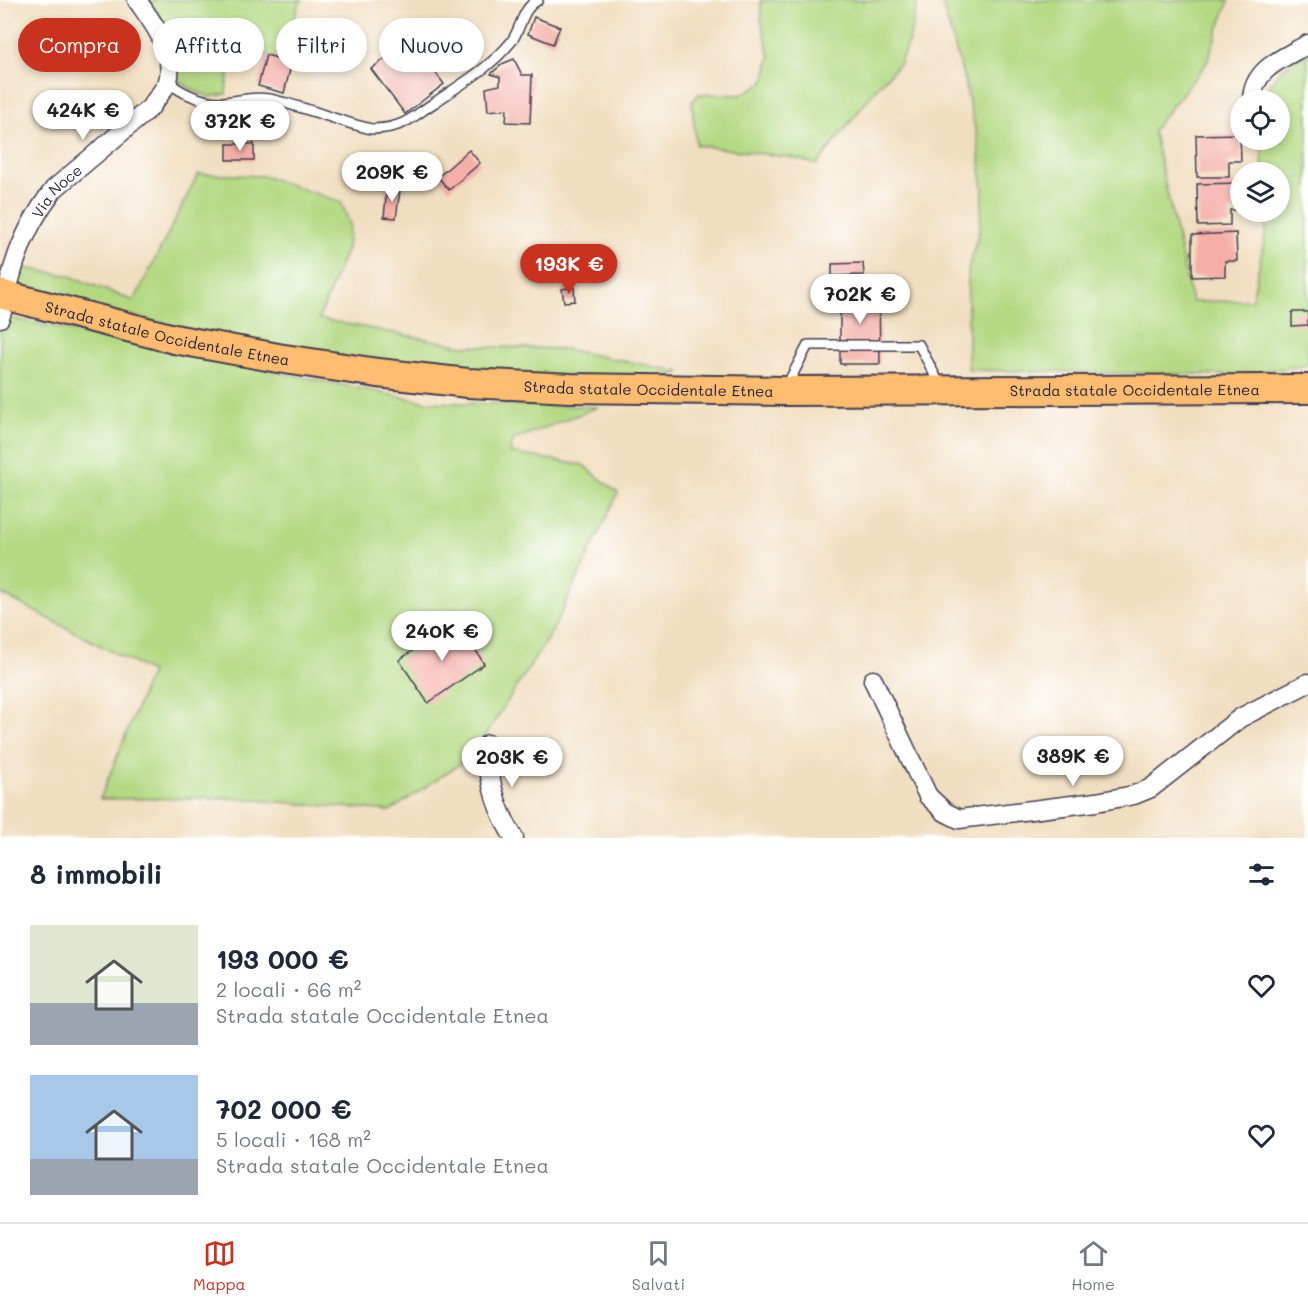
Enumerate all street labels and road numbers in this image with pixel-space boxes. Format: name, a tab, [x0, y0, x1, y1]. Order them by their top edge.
street label: Via Noce	[27, 160, 86, 222]
street label: Strada statale Occidentale Etnea	[43, 296, 291, 370]
street label: Strada statale Occidentale Etnea	[523, 376, 774, 401]
street label: Strada statale Occidentale Etnea	[1010, 379, 1260, 400]

